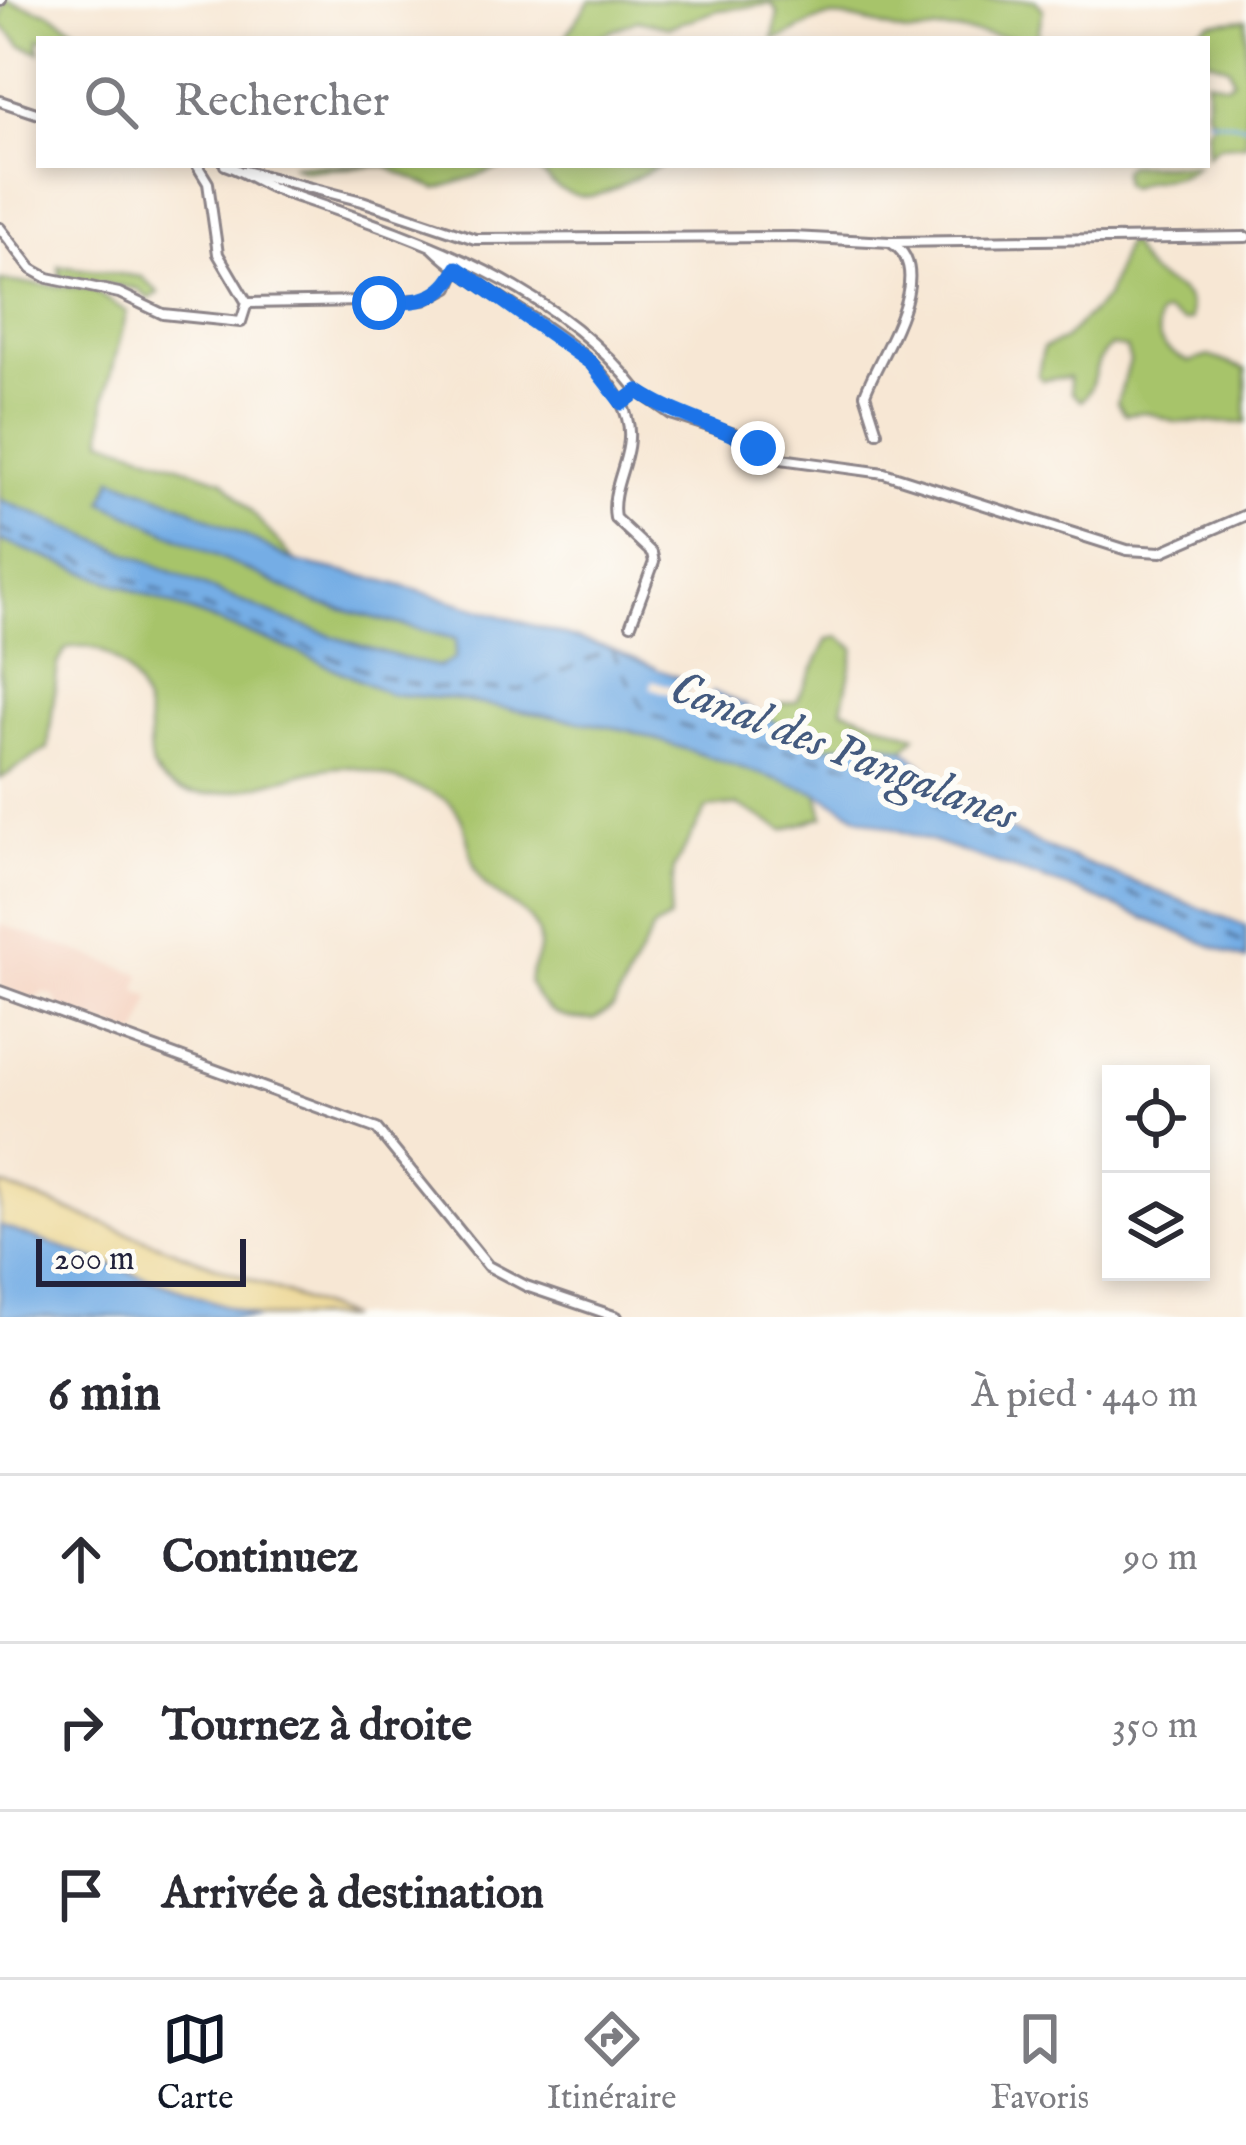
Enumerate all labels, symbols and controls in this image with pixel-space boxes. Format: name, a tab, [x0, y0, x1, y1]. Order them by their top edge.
search box	[36, 36, 1210, 168]
icon: search	[78, 69, 144, 135]
text: Rechercher	[174, 74, 389, 131]
route start	[352, 276, 406, 330]
route end	[731, 421, 785, 475]
water label: Canal des Pangalanes	[662, 659, 1027, 847]
map controls	[1102, 1065, 1210, 1281]
button: locate	[1102, 1065, 1210, 1173]
button: layers	[1102, 1173, 1210, 1281]
scale bar	[36, 1233, 246, 1286]
text: 200 m	[54, 1239, 135, 1281]
text: 6 min	[48, 1363, 161, 1428]
text: À pied · 440 m	[972, 1371, 1198, 1420]
icon: ahead	[48, 1526, 114, 1592]
text: Continuez	[162, 1530, 358, 1587]
text: 90 m	[1123, 1534, 1198, 1583]
icon: right	[48, 1694, 114, 1760]
text: Tournez à droite	[162, 1698, 472, 1755]
text: 350 m	[1112, 1702, 1198, 1751]
icon: arrive	[48, 1862, 114, 1928]
text: Arrivée à destination	[162, 1866, 544, 1923]
tab: Carte	[157, 2006, 233, 2120]
tab: Itinéraire	[547, 2006, 676, 2120]
tab: Favoris	[990, 2006, 1089, 2120]

